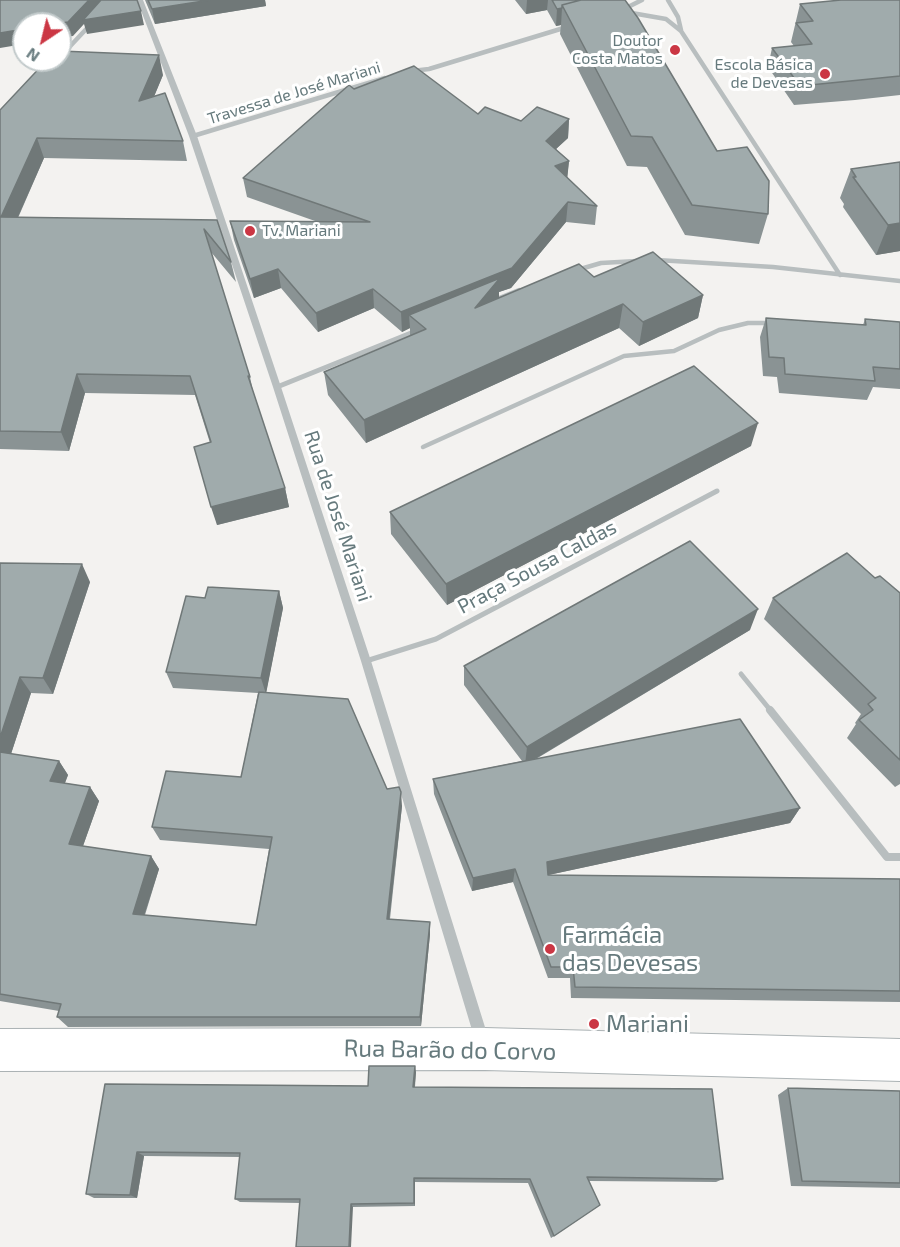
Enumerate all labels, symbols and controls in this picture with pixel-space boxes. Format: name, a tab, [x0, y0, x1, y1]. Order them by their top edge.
north arrow	[12, 12, 72, 72]
place label: Doutor Costa Matos	[572, 31, 663, 69]
marker: Doutor Costa Matos	[668, 43, 682, 57]
text: N	[22, 44, 43, 67]
place label: Escola Básica de Devesas	[715, 55, 813, 93]
street label: Travessa de José Mariani	[205, 58, 383, 128]
marker: Escola Básica de Devesas	[818, 67, 832, 81]
place label: Tv. Mariani	[262, 221, 341, 241]
marker: Tv. Mariani	[243, 224, 257, 238]
street label: Rua de José Mariani	[299, 427, 377, 605]
street label: Praça Sousa Caldas	[453, 515, 621, 619]
place label: Farmácia das Devesas	[562, 921, 698, 977]
marker: Farmácia das Devesas	[543, 942, 557, 956]
place label: Mariani	[606, 1010, 689, 1038]
marker: Mariani	[587, 1017, 601, 1031]
street label: Rua Barão do Corvo	[343, 1034, 557, 1066]

